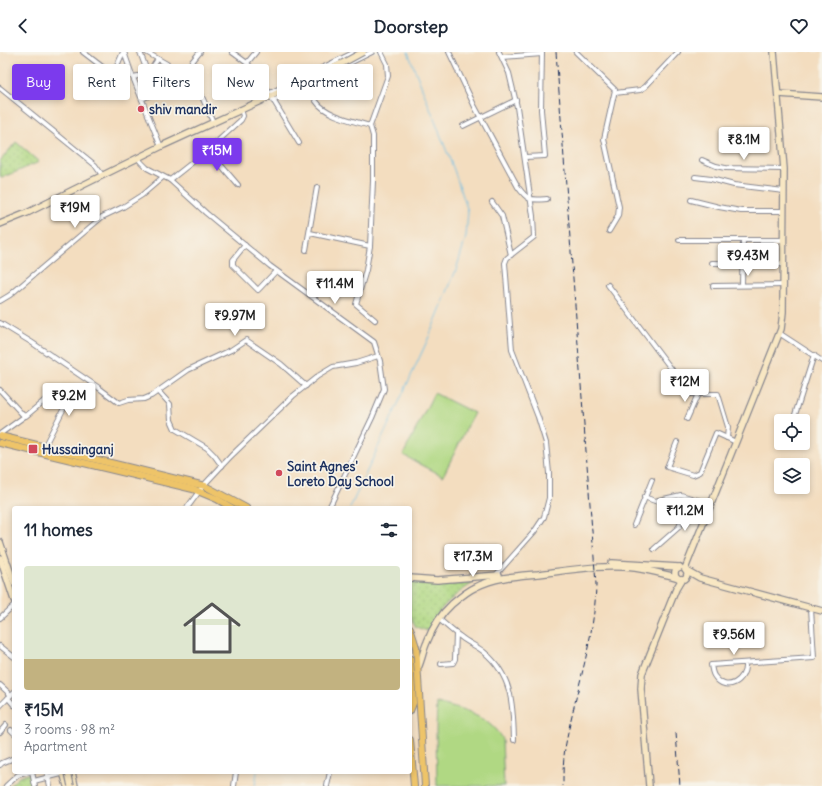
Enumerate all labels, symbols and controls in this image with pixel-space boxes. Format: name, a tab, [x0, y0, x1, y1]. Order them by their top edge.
icon: back	[12, 15, 34, 37]
text: Doorstep	[374, 15, 448, 38]
icon: heart	[788, 15, 810, 37]
chip: Buy	[12, 64, 65, 100]
chip: Rent	[73, 64, 130, 100]
chip: Filters	[138, 64, 204, 100]
chip: New	[212, 64, 269, 100]
chip: Apartment	[277, 64, 373, 100]
place label: shiv mandir	[149, 101, 218, 118]
marker: shiv mandir	[136, 104, 146, 114]
pin: ₹8.1M	[716, 127, 772, 161]
text: ₹8.1M	[728, 131, 760, 148]
pin: ₹15M	[193, 138, 241, 172]
text: ₹15M	[202, 142, 232, 159]
pin: ₹19M	[51, 195, 99, 229]
text: ₹19M	[60, 199, 90, 216]
pin: ₹9.43M	[715, 243, 781, 277]
text: ₹9.43M	[727, 247, 769, 264]
pin: ₹11.4M	[302, 271, 368, 305]
text: ₹11.4M	[316, 275, 354, 292]
pin: ₹9.97M	[202, 303, 268, 337]
text: ₹9.97M	[214, 307, 256, 324]
pin: ₹12M	[661, 369, 709, 403]
text: ₹12M	[670, 373, 700, 390]
pin: ₹9.2M	[41, 383, 97, 417]
text: ₹9.2M	[51, 387, 87, 404]
map controls	[774, 414, 810, 494]
button: locate	[774, 414, 810, 450]
place label: Hussainganj	[42, 441, 114, 458]
marker: Hussainganj	[27, 443, 39, 455]
place label: Saint Agnes' Loreto Day School	[287, 458, 394, 490]
button: layers	[774, 458, 810, 494]
marker: Saint Agnes' Loreto Day School	[274, 468, 284, 478]
pin: ₹11.2M	[652, 498, 718, 532]
text: ₹11.2M	[666, 502, 704, 519]
text: 11 homes	[24, 519, 93, 541]
icon: filters	[378, 519, 400, 541]
pin: ₹17.3M	[440, 544, 506, 578]
text: ₹17.3M	[453, 548, 493, 565]
icon: home	[176, 592, 248, 664]
pin: ₹9.56M	[701, 622, 767, 656]
text: ₹9.56M	[713, 626, 755, 643]
text: ₹15M	[24, 699, 64, 721]
text: 3 rooms · 98 m²	[24, 721, 115, 738]
text: Apartment	[24, 738, 87, 755]

